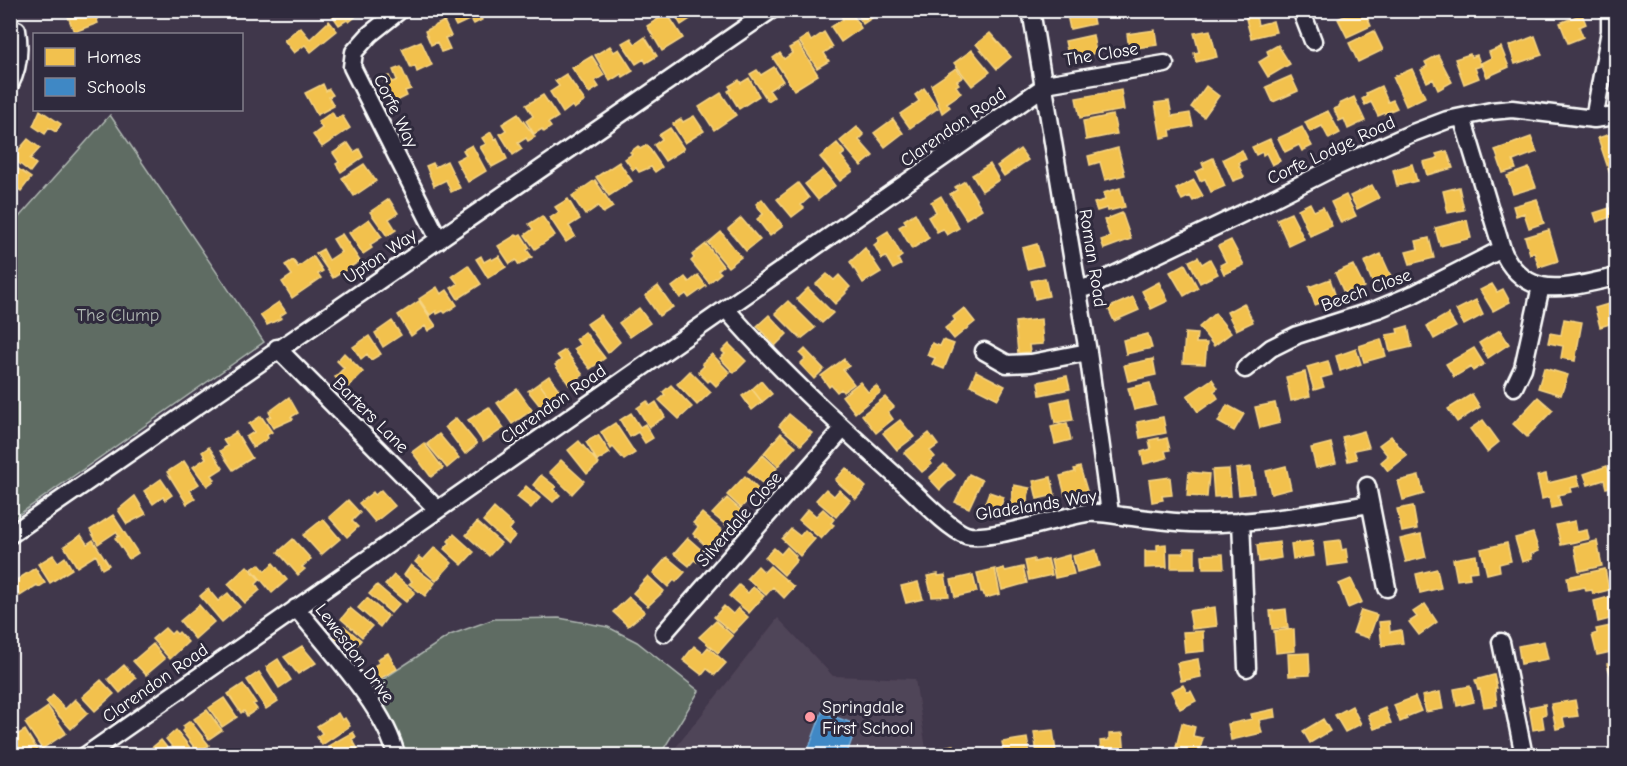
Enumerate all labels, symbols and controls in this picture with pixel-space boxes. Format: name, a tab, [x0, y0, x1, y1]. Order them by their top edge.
legend	[33, 33, 243, 111]
street label: The Close	[1062, 38, 1140, 71]
text: Homes	[87, 47, 141, 68]
street label: Corfe Way	[369, 71, 423, 152]
text: Schools	[87, 77, 146, 98]
street label: Clarendon Road	[896, 83, 1010, 172]
street label: Corfe Lodge Road	[1264, 112, 1398, 189]
street label: Roman Road	[1074, 208, 1111, 309]
street label: Upton Way	[340, 224, 422, 289]
street label: Beech Close	[1318, 264, 1414, 316]
park label: The Clump	[77, 305, 159, 326]
street label: Clarendon Road	[496, 360, 610, 449]
street label: Barters Lane	[328, 373, 413, 458]
street label: Silverdale Close	[692, 467, 786, 571]
street label: Gladelands Way	[974, 485, 1099, 525]
street label: Lewesdon Drive	[311, 600, 399, 707]
street label: Clarendon Road	[98, 639, 212, 728]
place label: Springdale First School	[822, 697, 914, 739]
marker: Springdale First School	[803, 710, 817, 724]

